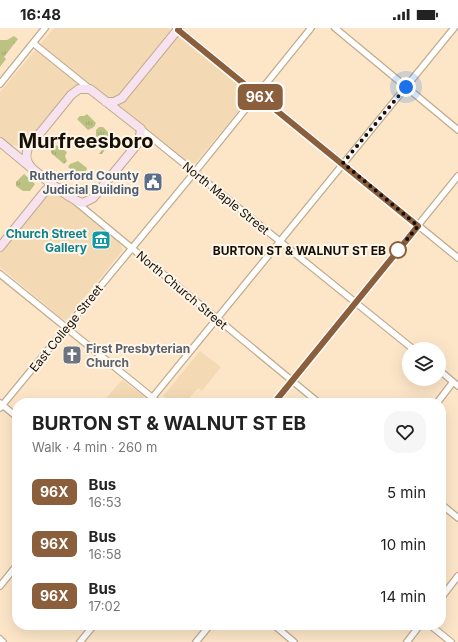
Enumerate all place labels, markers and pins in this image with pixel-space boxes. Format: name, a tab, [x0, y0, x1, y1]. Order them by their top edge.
place label: Rutherford County Judicial Building	[30, 168, 140, 197]
public building icon: Rutherford County Judicial Building	[142, 171, 164, 193]
place label: Church Street Gallery	[6, 226, 88, 255]
museum icon: Church Street Gallery	[90, 229, 112, 251]
marker: BURTON ST & WALNUT ST EB	[389, 241, 407, 259]
place label: BURTON ST & WALNUT ST EB	[213, 243, 386, 258]
place label: First Presbyterian Church	[86, 341, 190, 370]
church icon: First Presbyterian Church	[61, 344, 83, 366]

